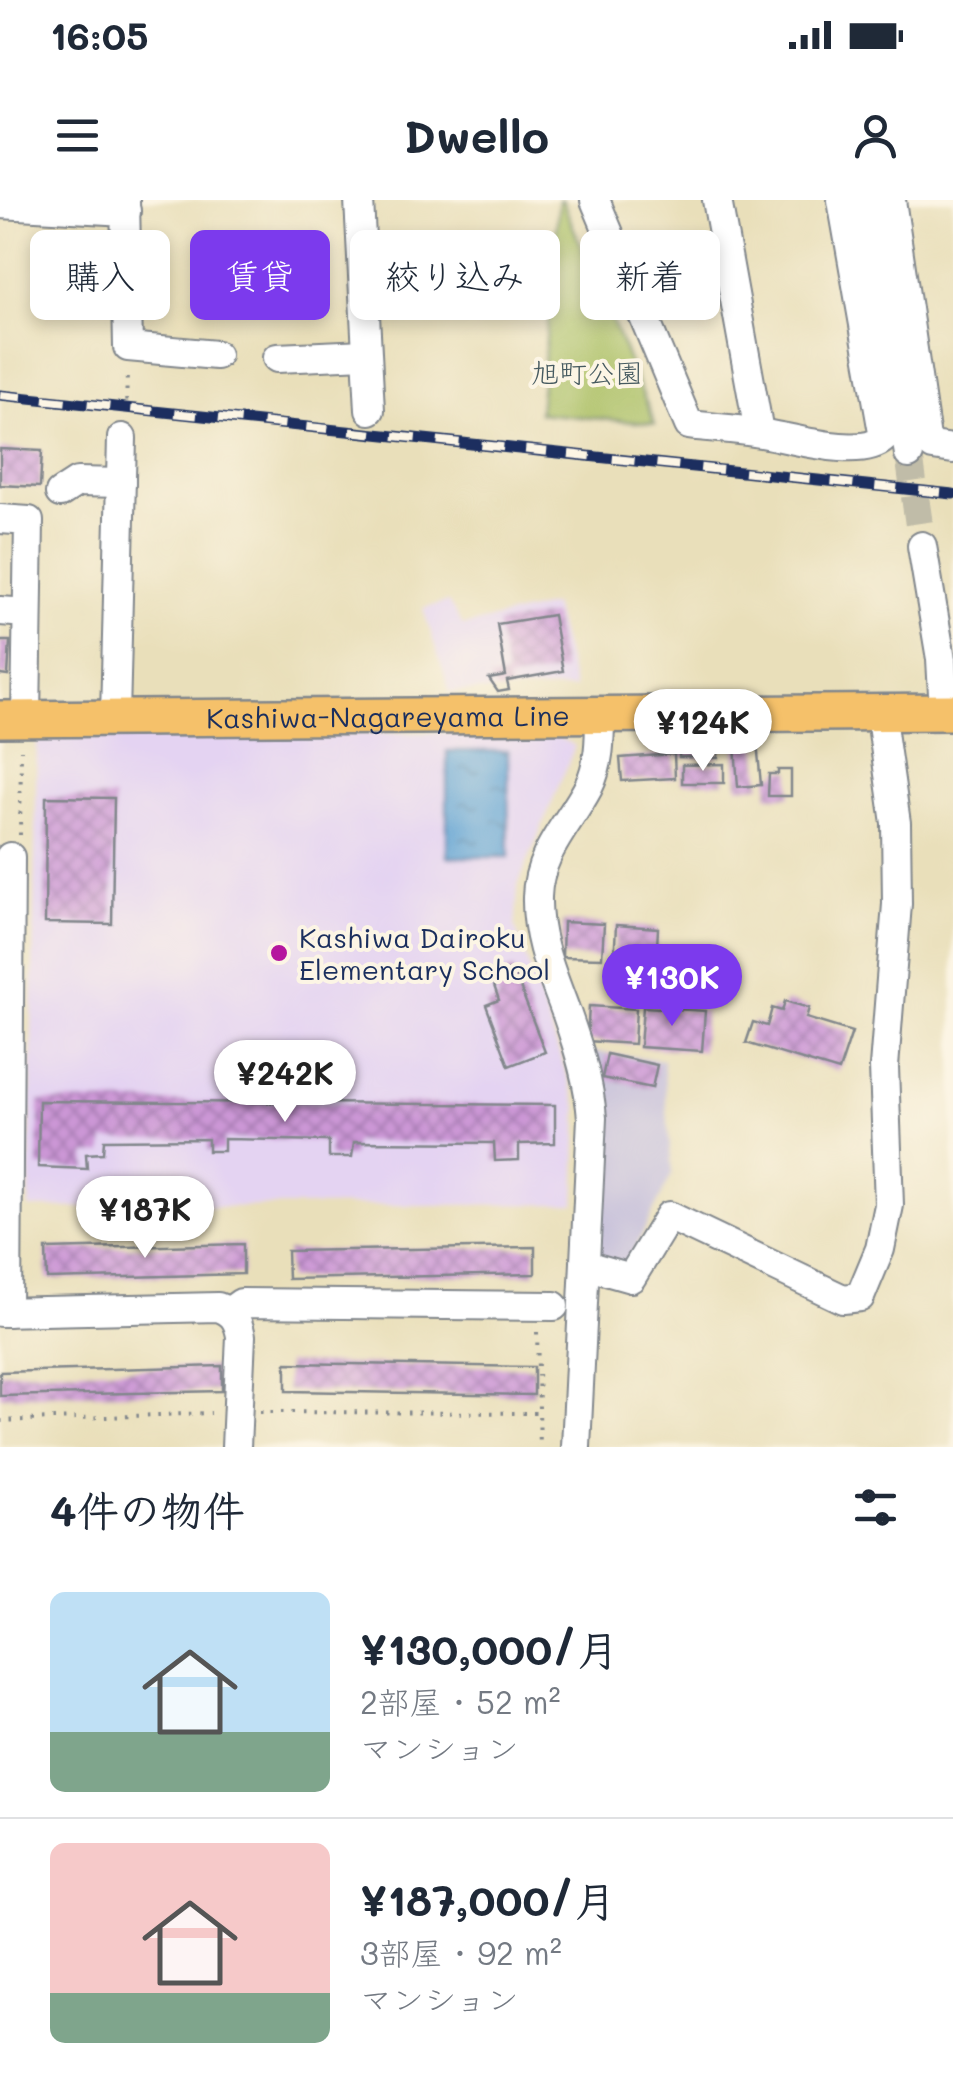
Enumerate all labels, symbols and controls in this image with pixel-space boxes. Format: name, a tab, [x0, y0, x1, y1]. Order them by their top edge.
text: 16:05	[50, 10, 149, 60]
text: Dwello	[404, 106, 549, 164]
icon: menu	[50, 108, 105, 163]
icon: person	[848, 108, 903, 163]
chip: 購入	[30, 230, 170, 320]
chip: 賃貸	[190, 230, 330, 320]
chip: 絞り込み	[350, 230, 560, 320]
chip: 新着	[580, 230, 720, 320]
park label: 旭町公園	[531, 354, 643, 390]
pin: ¥124K	[633, 689, 773, 774]
street label: Kashiwa-Nagareyama Line	[206, 697, 570, 735]
text: ¥124K	[656, 700, 750, 742]
place label: Kashiwa Dairoku Elementary School	[299, 919, 550, 987]
marker: Kashiwa Dairoku Elementary School	[268, 942, 290, 964]
pin: ¥130K	[602, 944, 742, 1029]
text: ¥130K	[624, 955, 720, 997]
pin: ¥242K	[215, 1040, 355, 1125]
text: ¥242K	[236, 1051, 334, 1093]
pin: ¥187K	[75, 1176, 215, 1261]
text: ¥187K	[98, 1187, 192, 1229]
icon: filters	[848, 1480, 903, 1535]
text: 4件の物件	[50, 1482, 245, 1537]
text: ¥130,000/月	[360, 1621, 619, 1676]
icon: home	[130, 1632, 250, 1752]
text: 2部屋 · 52 m²	[360, 1680, 561, 1722]
text: マンション	[360, 1726, 519, 1768]
text: ¥187,000/月	[360, 1872, 616, 1927]
icon: home	[130, 1883, 250, 2003]
text: 3部屋 · 92 m²	[360, 1931, 562, 1973]
text: マンション	[360, 1977, 519, 2019]

